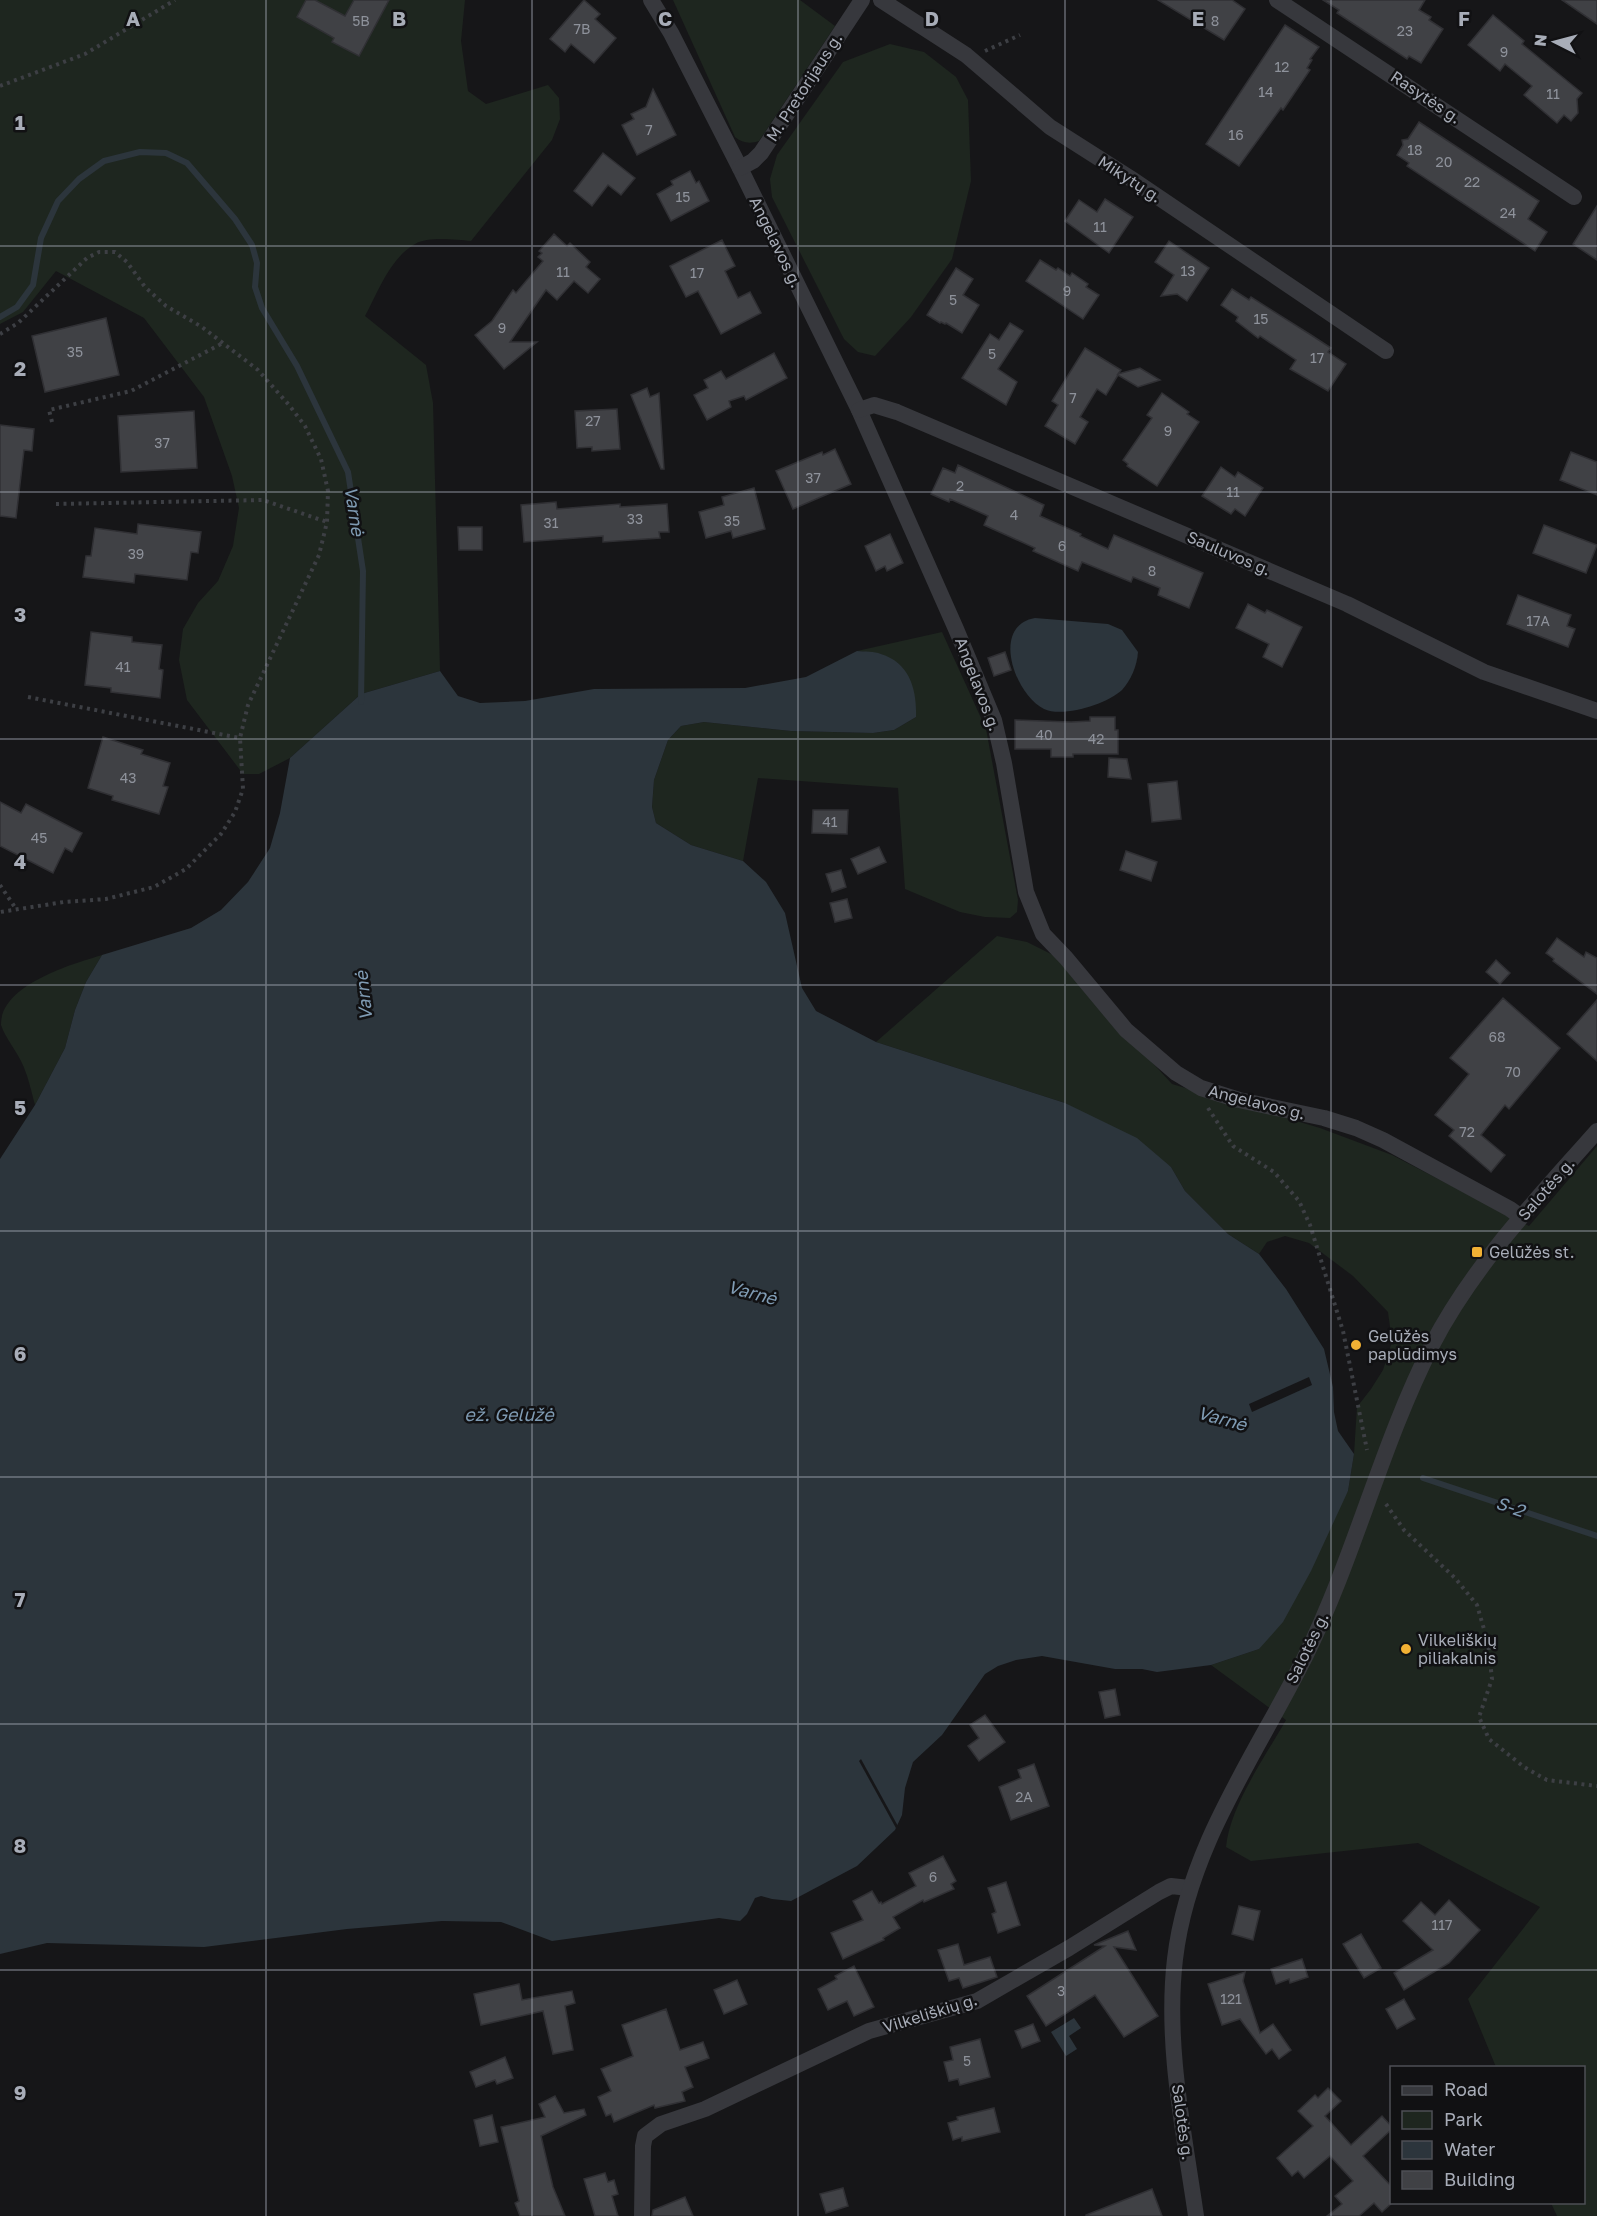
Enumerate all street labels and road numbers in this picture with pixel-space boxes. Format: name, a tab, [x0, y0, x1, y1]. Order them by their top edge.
street label: M. Pretorijaus g.	[762, 29, 846, 145]
street label: Rasytės g.	[1387, 66, 1465, 128]
street label: Mikytų g.	[1095, 151, 1165, 207]
street label: Angelavos g.	[745, 193, 807, 291]
street label: Sauluvos g.	[1184, 526, 1274, 580]
street label: Angelavos g.	[951, 634, 1005, 734]
street label: Angelavos g.	[1207, 1080, 1307, 1124]
street label: Salotės g.	[1513, 1154, 1579, 1224]
street label: Salotės g.	[1281, 1609, 1333, 1687]
street label: Vilkeliškių g.	[880, 1989, 980, 2037]
street label: Salotės g.	[1168, 2083, 1198, 2161]

